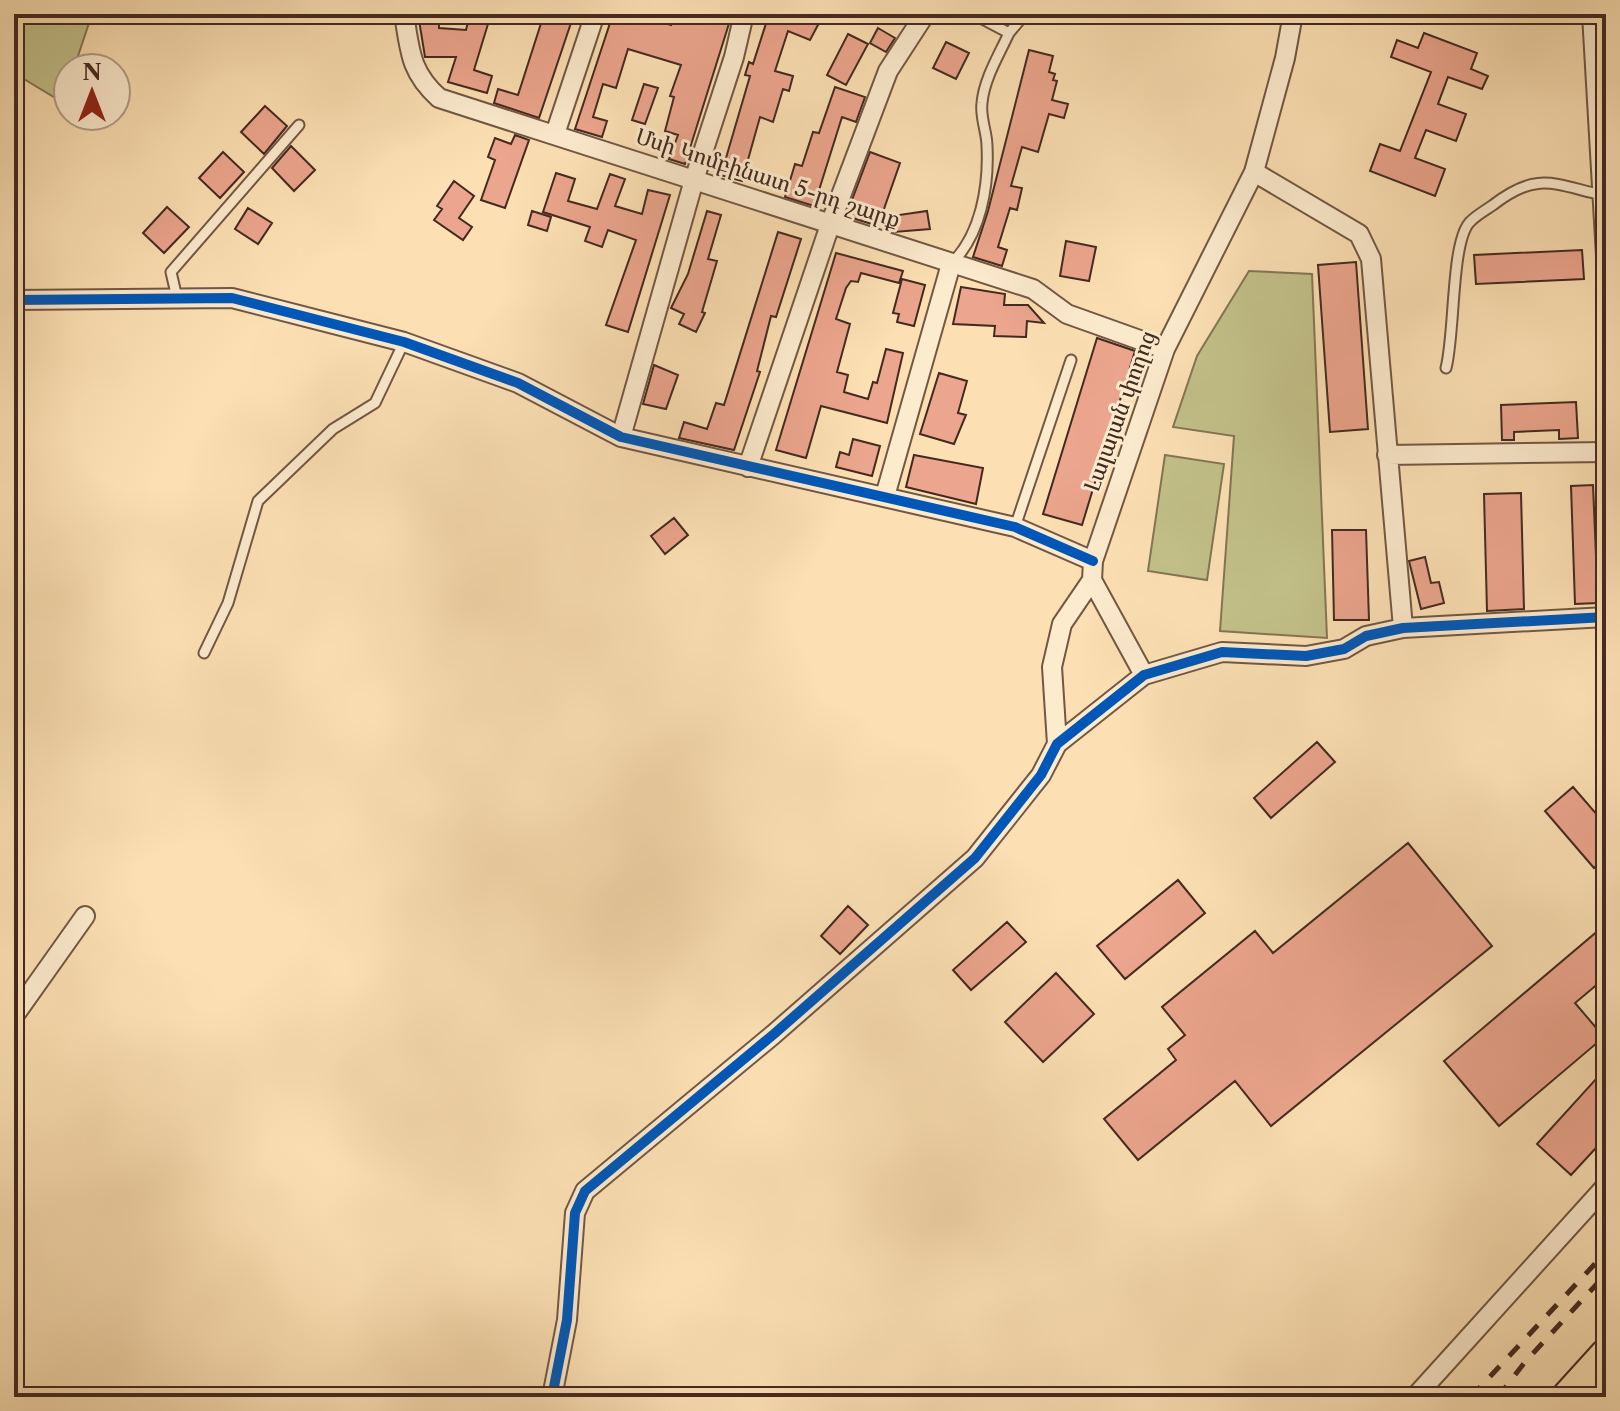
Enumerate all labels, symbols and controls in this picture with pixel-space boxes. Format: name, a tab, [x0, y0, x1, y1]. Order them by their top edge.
north arrow	[52, 52, 132, 132]
text: N	[82, 59, 102, 86]
street label: Մսի Կոմբինատ 5-րդ շարք	[632, 122, 904, 234]
street label: Լալայան փողոց	[1078, 327, 1162, 495]

